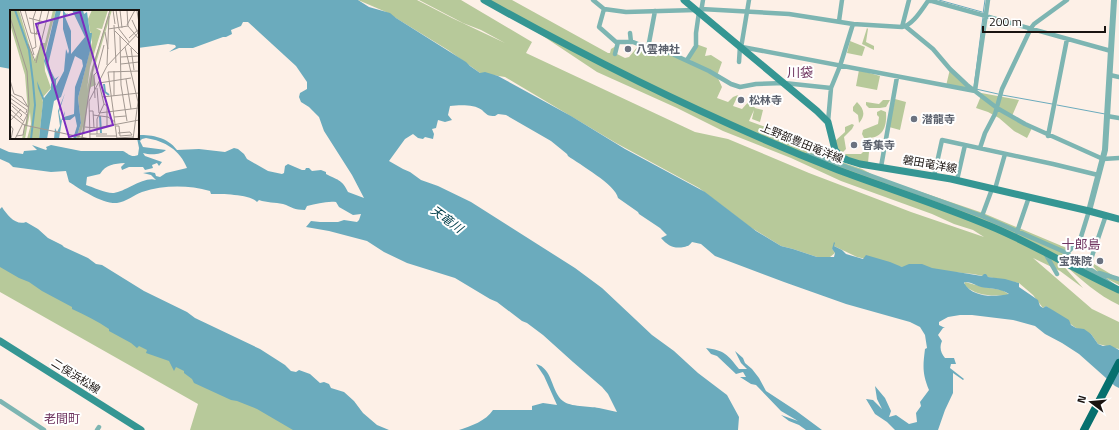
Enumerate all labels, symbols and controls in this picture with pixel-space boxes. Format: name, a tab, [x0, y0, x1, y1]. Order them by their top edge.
scale bar	[983, 8, 1105, 34]
inset map	[10, 10, 139, 139]
text: 200 m	[989, 12, 1022, 31]
place label: 八雲神社	[636, 41, 680, 57]
marker: 八雲神社	[623, 44, 633, 54]
district label: 川袋	[787, 62, 813, 82]
place label: 松林寺	[749, 92, 782, 108]
marker: 松林寺	[736, 95, 746, 105]
place label: 潜龍寺	[922, 111, 955, 127]
marker: 潜龍寺	[909, 114, 919, 124]
street label: 上野部豊田竜洋線	[758, 119, 846, 167]
place label: 香集寺	[862, 137, 895, 153]
marker: 香集寺	[849, 140, 859, 150]
street label: 磐田竜洋線	[902, 151, 958, 177]
water label: 天竜川	[427, 201, 469, 238]
district label: 十郎島	[1061, 234, 1101, 254]
place label: 宝珠院	[1059, 253, 1092, 269]
marker: 宝珠院	[1095, 256, 1105, 266]
street label: 二俣浜松線	[48, 355, 104, 397]
north arrow	[1071, 382, 1111, 422]
text: N	[1073, 393, 1090, 405]
district label: 老間町	[44, 409, 80, 428]

